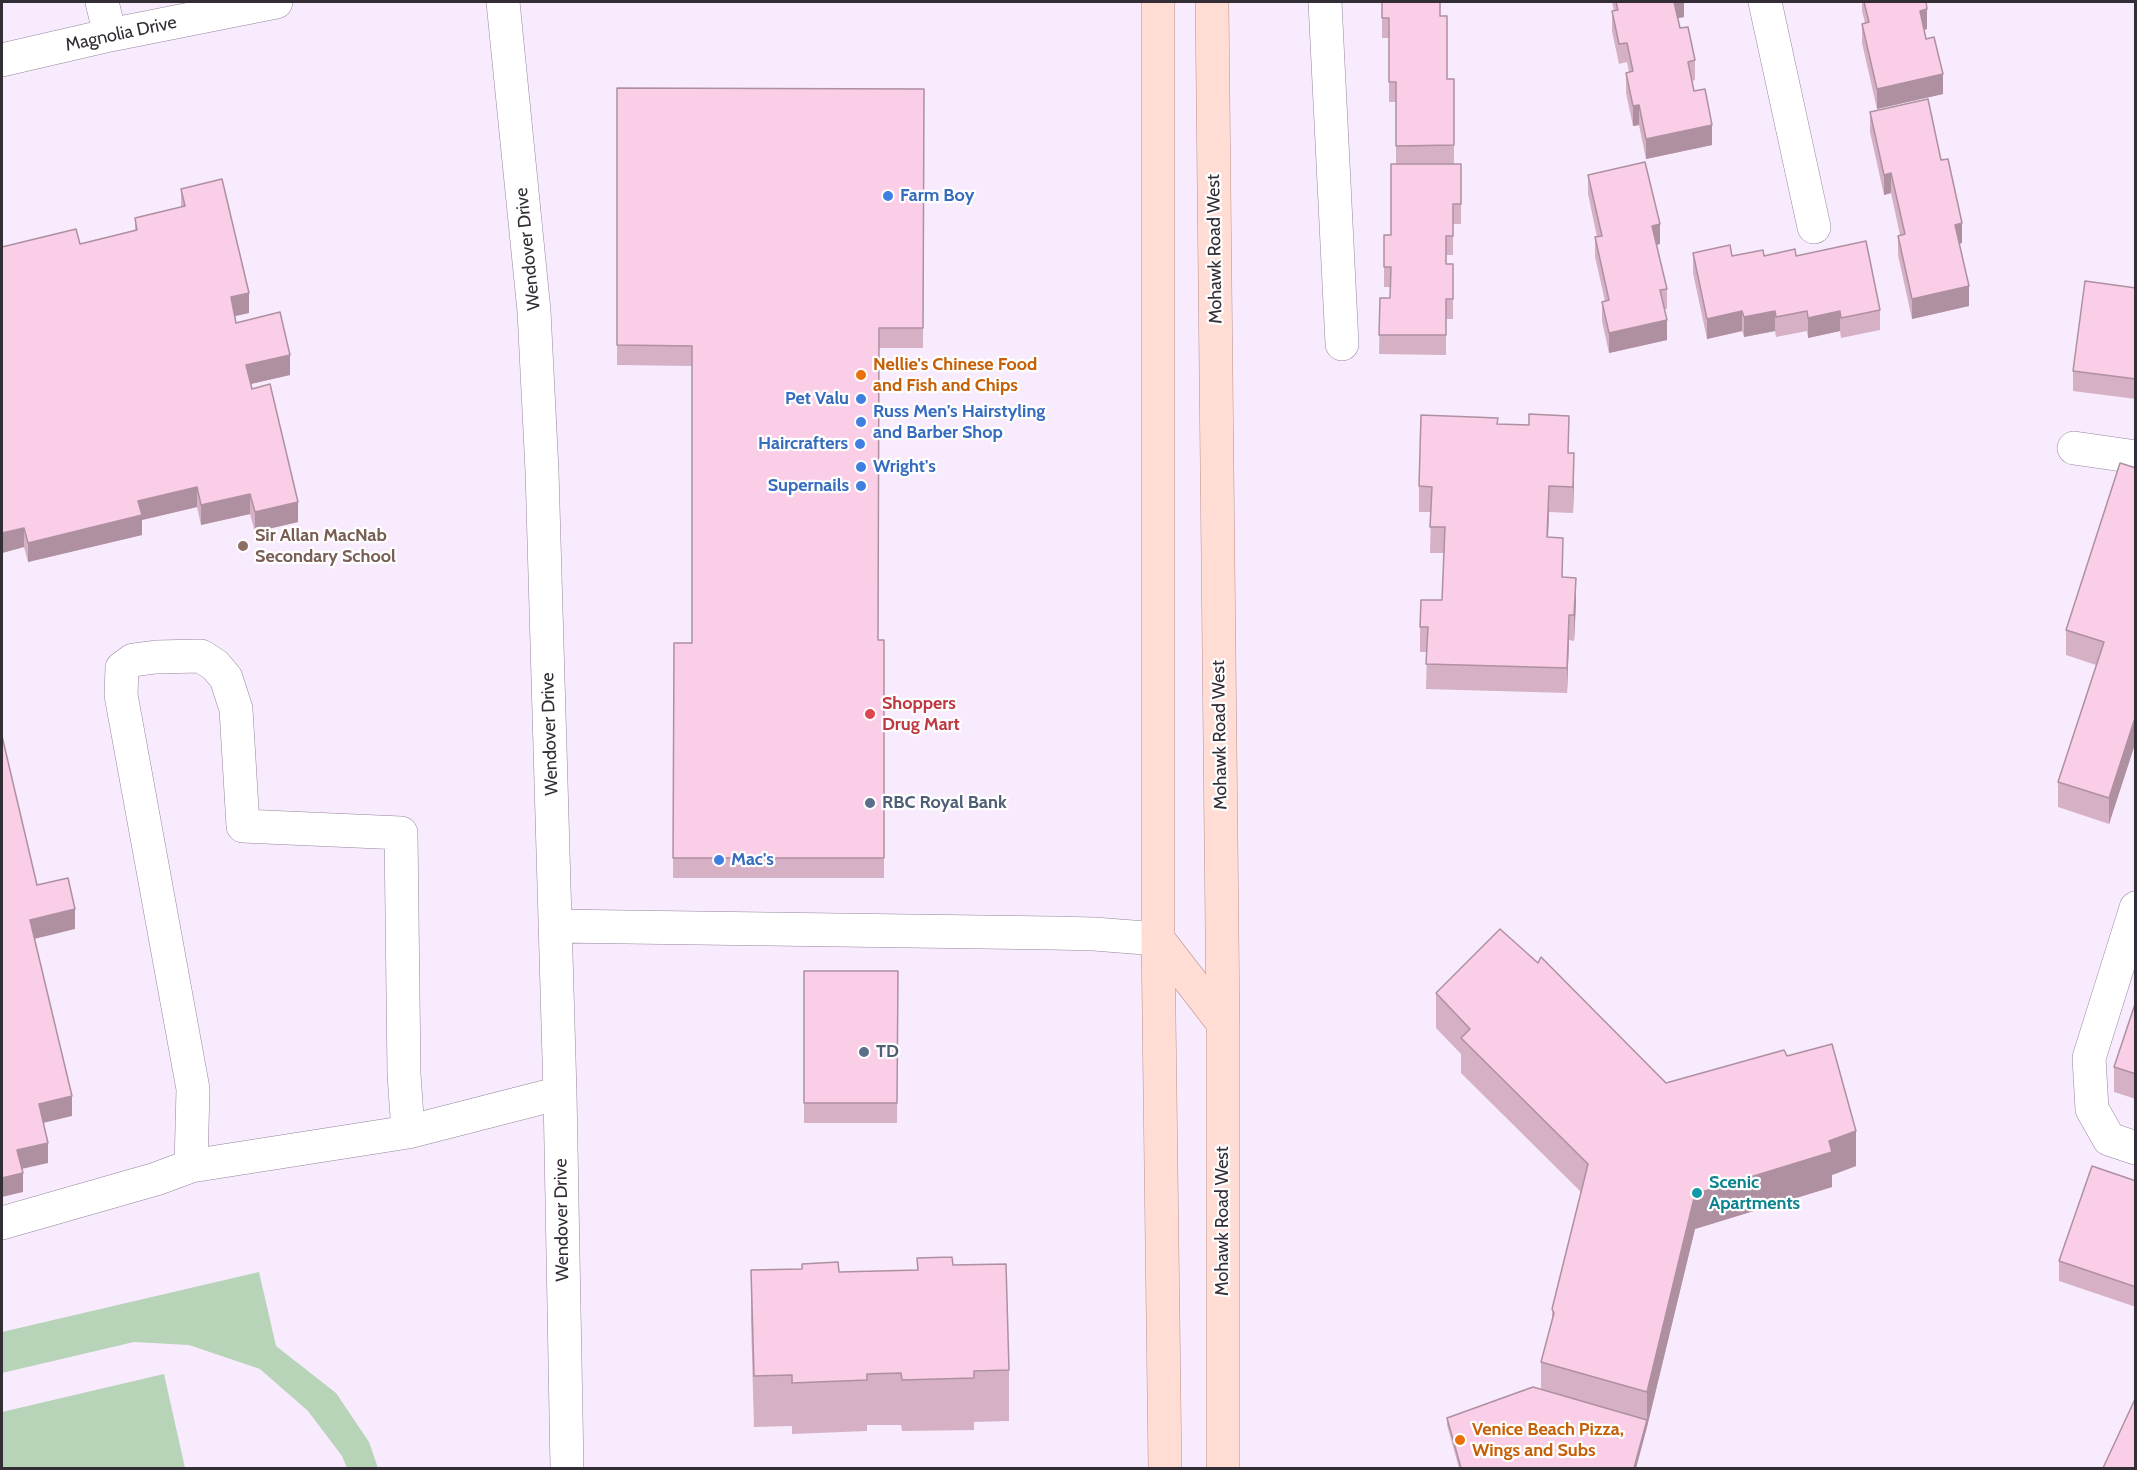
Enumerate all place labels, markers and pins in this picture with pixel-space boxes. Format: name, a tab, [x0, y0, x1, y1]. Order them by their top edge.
place label: Farm Boy	[900, 185, 974, 207]
marker: Farm Boy	[881, 189, 895, 203]
place label: Nellie's Chinese Food and Fish and Chips	[873, 354, 1037, 397]
marker: Nellie's Chinese Food and Fish and Chips	[854, 368, 868, 382]
place label: Pet Valu	[785, 388, 849, 410]
marker: Pet Valu	[854, 392, 868, 406]
place label: Russ Men's Hairstyling and Barber Shop	[873, 401, 1045, 444]
marker: Russ Men's Hairstyling and Barber Shop	[854, 415, 868, 429]
place label: Haircrafters	[758, 433, 848, 455]
marker: Haircrafters	[853, 437, 867, 451]
place label: Wright's	[873, 456, 936, 478]
marker: Wright's	[854, 460, 868, 474]
place label: Supernails	[768, 475, 849, 497]
marker: Supernails	[854, 479, 868, 493]
place label: Sir Allan MacNab Secondary School	[255, 525, 396, 568]
marker: Sir Allan MacNab Secondary School	[236, 539, 250, 553]
place label: Shoppers Drug Mart	[882, 693, 960, 736]
marker: Shoppers Drug Mart	[863, 707, 877, 721]
place label: RBC Royal Bank	[882, 792, 1007, 814]
marker: RBC Royal Bank	[863, 796, 877, 810]
place label: Mac's	[731, 849, 774, 871]
marker: Mac's	[712, 853, 726, 867]
place label: TD	[876, 1041, 899, 1063]
marker: TD	[857, 1045, 871, 1059]
place label: Scenic Apartments	[1709, 1172, 1800, 1214]
marker: Scenic Apartments	[1690, 1186, 1704, 1200]
place label: Venice Beach Pizza, Wings and Subs	[1472, 1419, 1624, 1462]
marker: Venice Beach Pizza, Wings and Subs	[1453, 1433, 1467, 1447]

